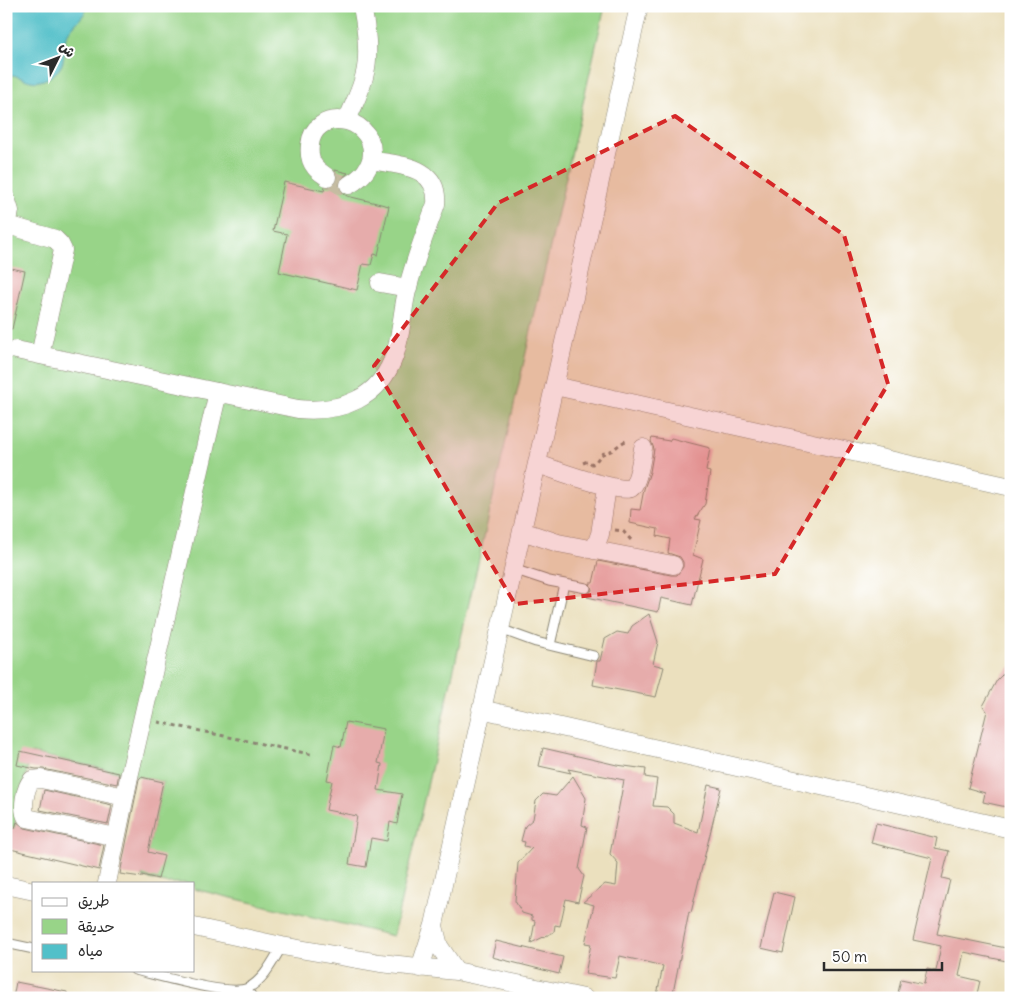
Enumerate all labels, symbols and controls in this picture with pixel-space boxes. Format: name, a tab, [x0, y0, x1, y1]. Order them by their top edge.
north arrow	[32, 32, 82, 82]
text: ش	[56, 38, 80, 61]
legend	[32, 882, 195, 972]
text: طريق	[78, 891, 110, 910]
text: حديقة	[78, 917, 115, 936]
scale bar	[824, 939, 942, 971]
text: مياه	[78, 941, 103, 960]
text: 50 m	[832, 947, 867, 966]

